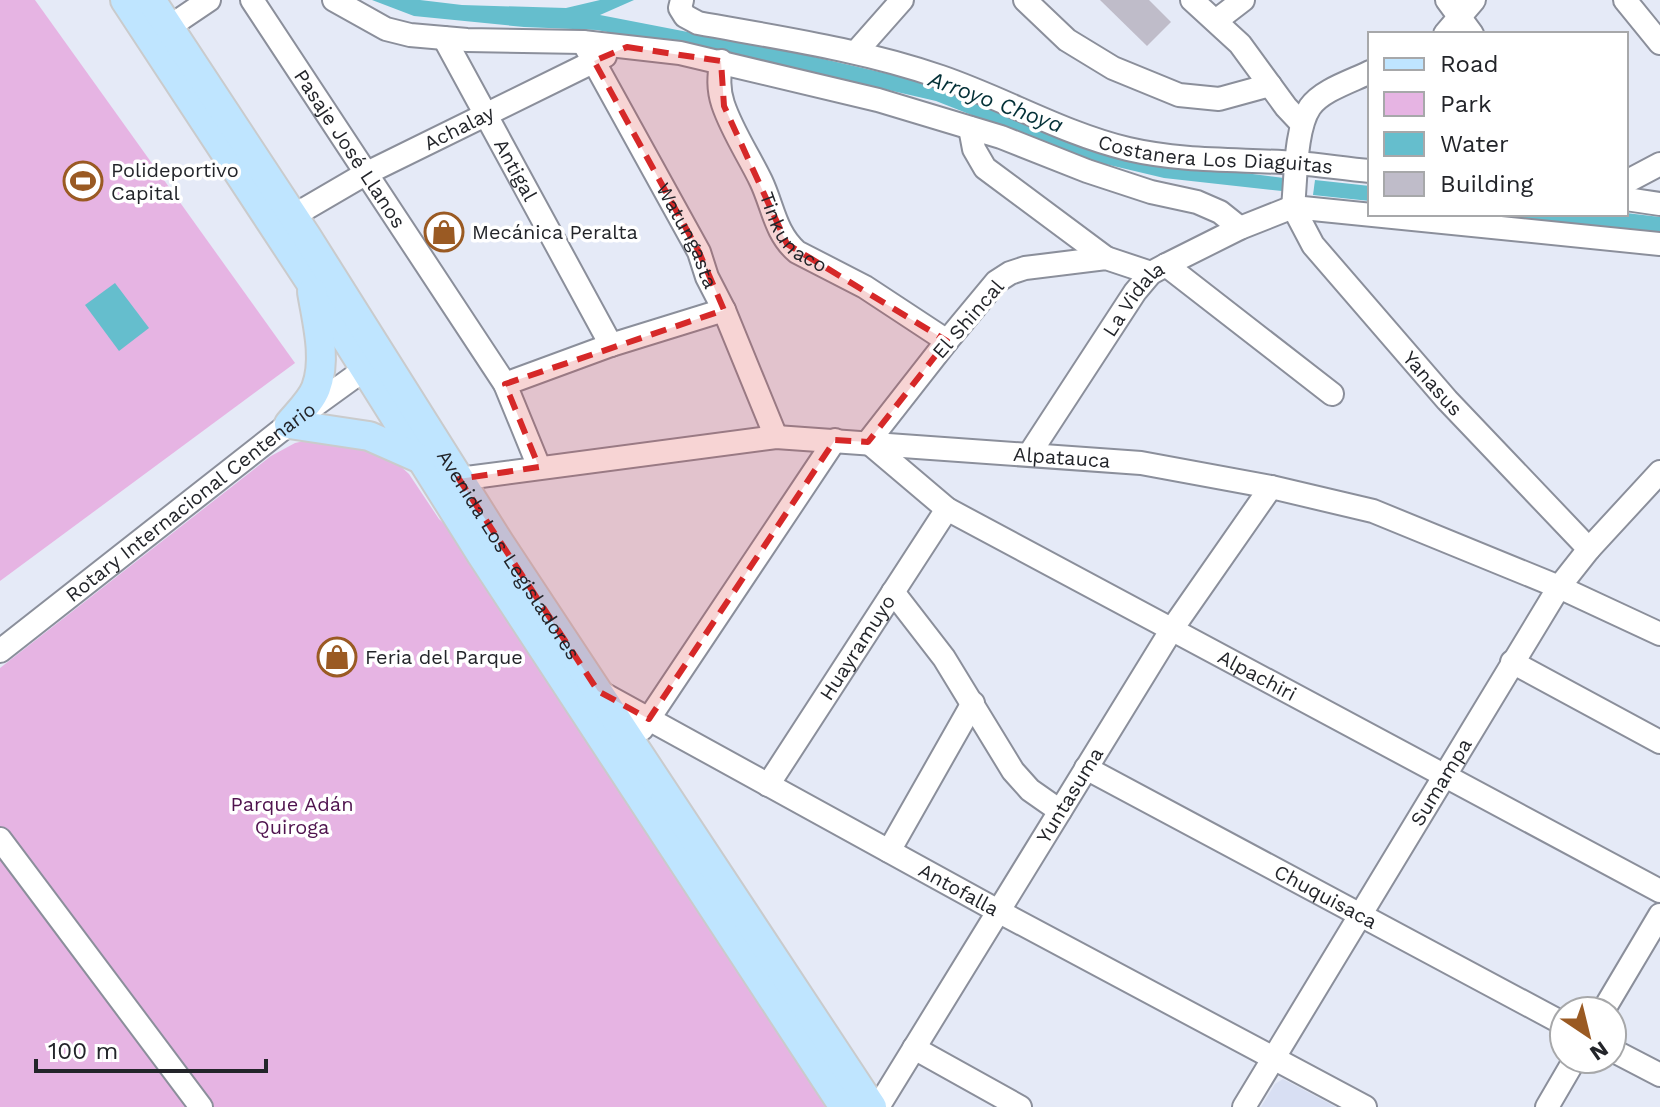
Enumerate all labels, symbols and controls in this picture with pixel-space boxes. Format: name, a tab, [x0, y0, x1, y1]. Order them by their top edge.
legend	[1368, 32, 1628, 216]
text: Road	[1440, 50, 1499, 78]
street label: Pasaje José Llanos	[289, 65, 411, 233]
water label: Arroyo Choya	[925, 66, 1067, 138]
text: Park	[1440, 90, 1492, 118]
street label: Achalay	[420, 100, 499, 155]
street label: Costanera Los Diaguitas	[1095, 129, 1334, 179]
text: Water	[1440, 130, 1509, 158]
street label: Antigal	[489, 134, 542, 205]
place label: Polideportivo Capital	[111, 158, 239, 205]
sports icon: Polideportivo Capital	[62, 160, 104, 202]
text: Building	[1440, 170, 1533, 198]
street label: Watungasta	[651, 179, 723, 292]
street label: Tinkunaco	[755, 189, 831, 277]
shop icon: Mecánica Peralta	[423, 211, 465, 253]
place label: Mecánica Peralta	[472, 220, 638, 244]
street label: La Vidala	[1097, 256, 1168, 341]
street label: El Shincal	[927, 275, 1009, 363]
street label: Yanasus	[1398, 346, 1468, 421]
street label: Rotary Internacional Centenario	[61, 397, 320, 607]
street label: Alpatauca	[1012, 442, 1111, 473]
street label: Avenida Los Legisladores	[432, 445, 585, 664]
street label: Huayramuyo	[814, 590, 900, 705]
shop icon: Feria del Parque	[316, 636, 358, 678]
street label: Alpachiri	[1214, 644, 1301, 706]
place label: Feria del Parque	[365, 645, 523, 669]
street label: Sumampa	[1405, 734, 1477, 830]
street label: Yuntasuma	[1031, 743, 1108, 848]
park label: Parque Adán Quiroga	[230, 792, 354, 839]
street label: Antofalla	[915, 858, 1003, 921]
street label: Chuquisaca	[1270, 859, 1381, 934]
north arrow	[1548, 995, 1628, 1075]
scale bar	[36, 1023, 266, 1073]
text: N	[1585, 1036, 1613, 1066]
text: 100 m	[48, 1037, 118, 1065]

